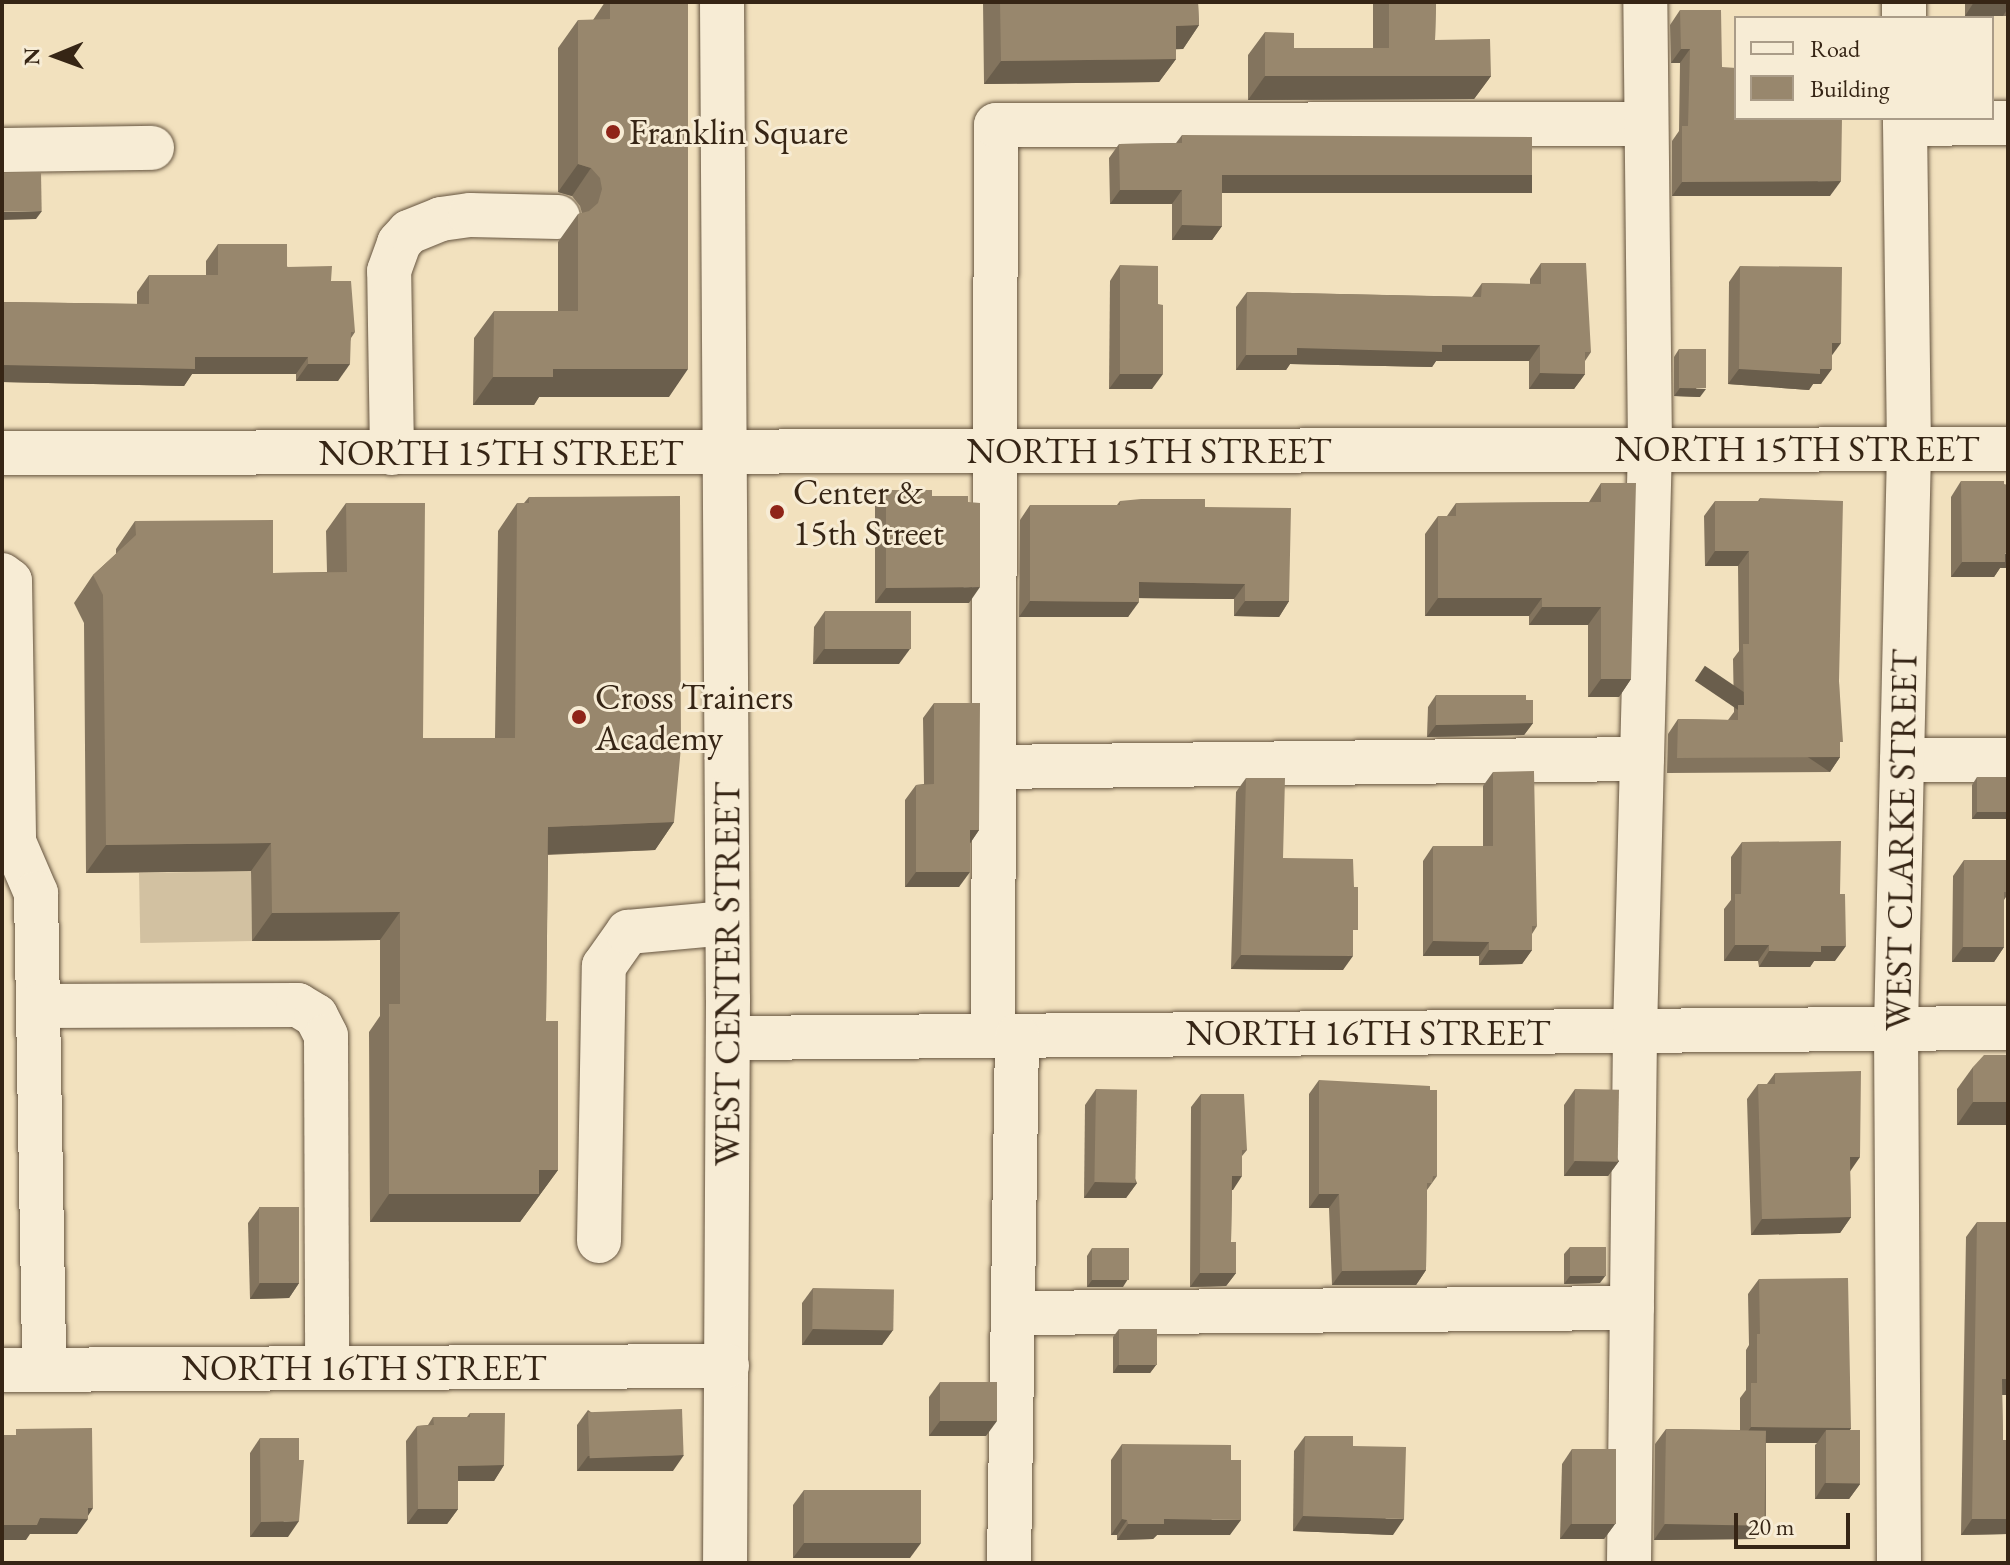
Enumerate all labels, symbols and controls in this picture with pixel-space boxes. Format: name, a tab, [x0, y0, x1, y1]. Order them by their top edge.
north arrow	[16, 16, 96, 96]
legend	[1734, 16, 1994, 120]
text: Road	[1810, 33, 1860, 64]
text: N	[17, 47, 46, 66]
text: Building	[1810, 73, 1890, 104]
place label: Franklin Square	[629, 110, 848, 154]
marker: Franklin Square	[604, 123, 622, 141]
street label: NORTH 15TH STREET	[1615, 427, 1979, 471]
street label: NORTH 15TH STREET	[967, 429, 1331, 473]
street label: NORTH 15TH STREET	[319, 431, 683, 475]
place label: Center & 15th Street	[793, 469, 944, 554]
marker: Center & 15th Street	[768, 503, 786, 521]
street label: WEST CLARKE STREET	[1876, 649, 1926, 1031]
place label: Cross Trainers Academy	[595, 674, 793, 759]
marker: Cross Trainers Academy	[570, 708, 588, 726]
street label: WEST CENTER STREET	[705, 782, 749, 1166]
street label: NORTH 16TH STREET	[1186, 1011, 1550, 1055]
street label: NORTH 16TH STREET	[182, 1346, 546, 1390]
scale bar	[1738, 1497, 1854, 1547]
text: 20 m	[1748, 1511, 1795, 1542]

